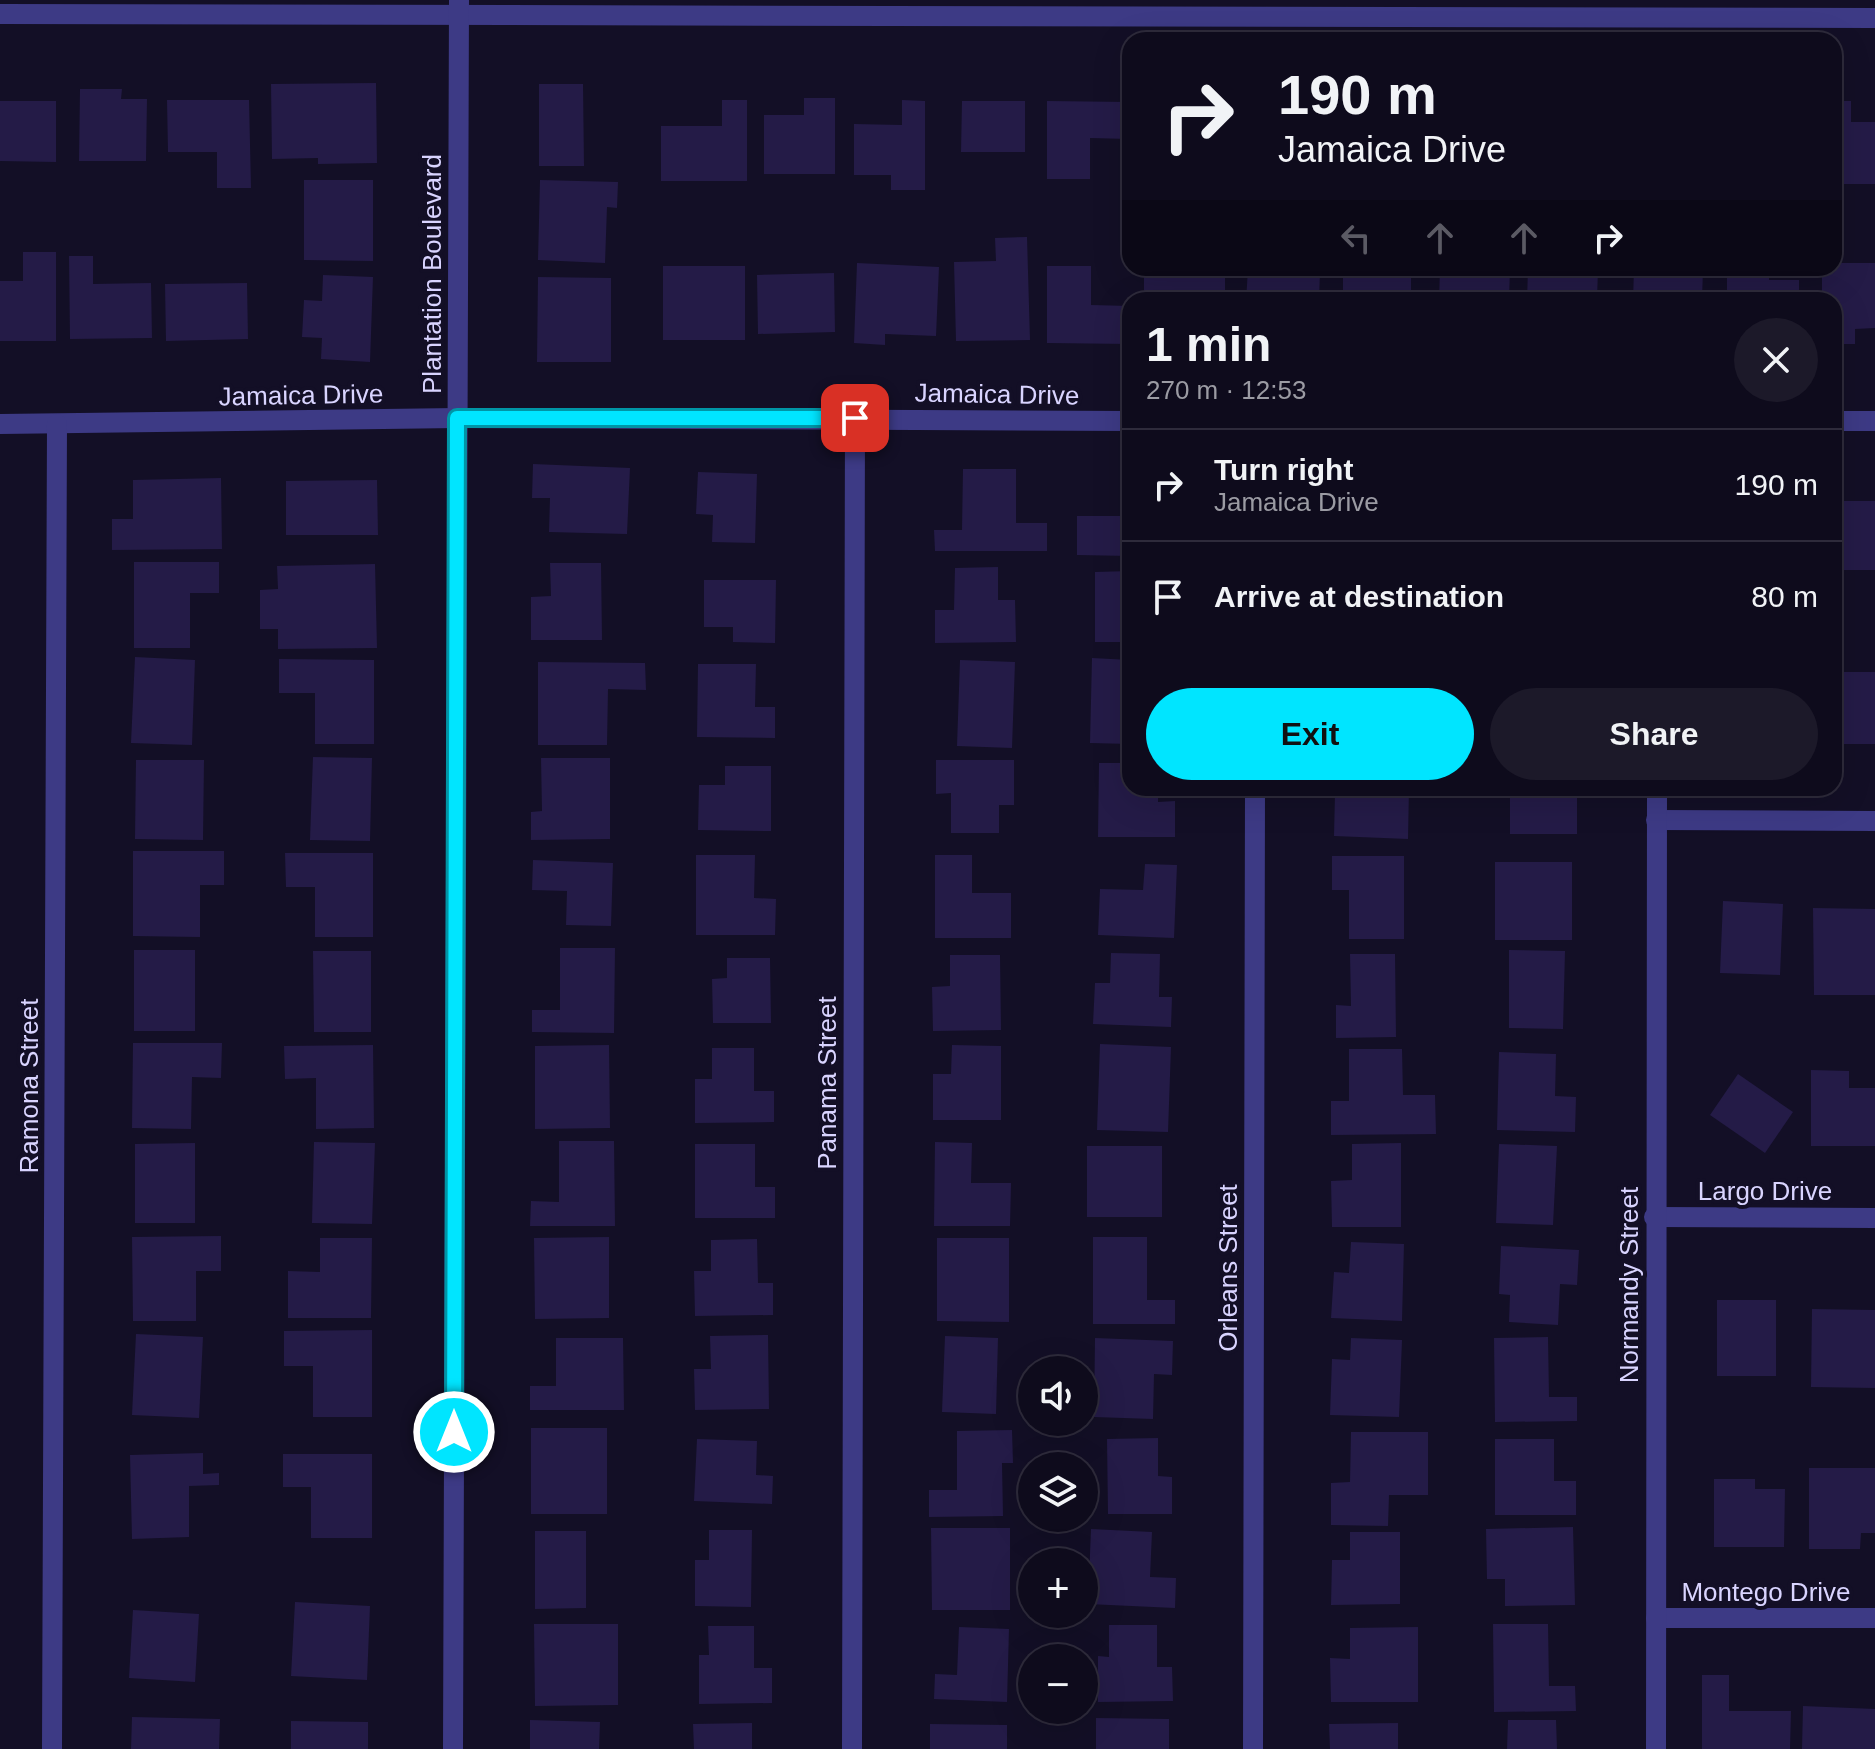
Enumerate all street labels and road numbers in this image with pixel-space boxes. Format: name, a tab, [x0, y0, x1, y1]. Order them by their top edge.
street label: Plantation Boulevard	[417, 154, 447, 394]
street label: Jamaica Drive	[914, 378, 1080, 410]
street label: Jamaica Drive	[218, 379, 384, 411]
street label: Panama Street	[812, 996, 842, 1170]
street label: Ramona Street	[14, 998, 44, 1173]
street label: Largo Drive	[1698, 1176, 1832, 1206]
street label: Orleans Street	[1213, 1183, 1243, 1352]
street label: Normandy Street	[1614, 1186, 1644, 1383]
street label: Montego Drive	[1681, 1577, 1851, 1607]

